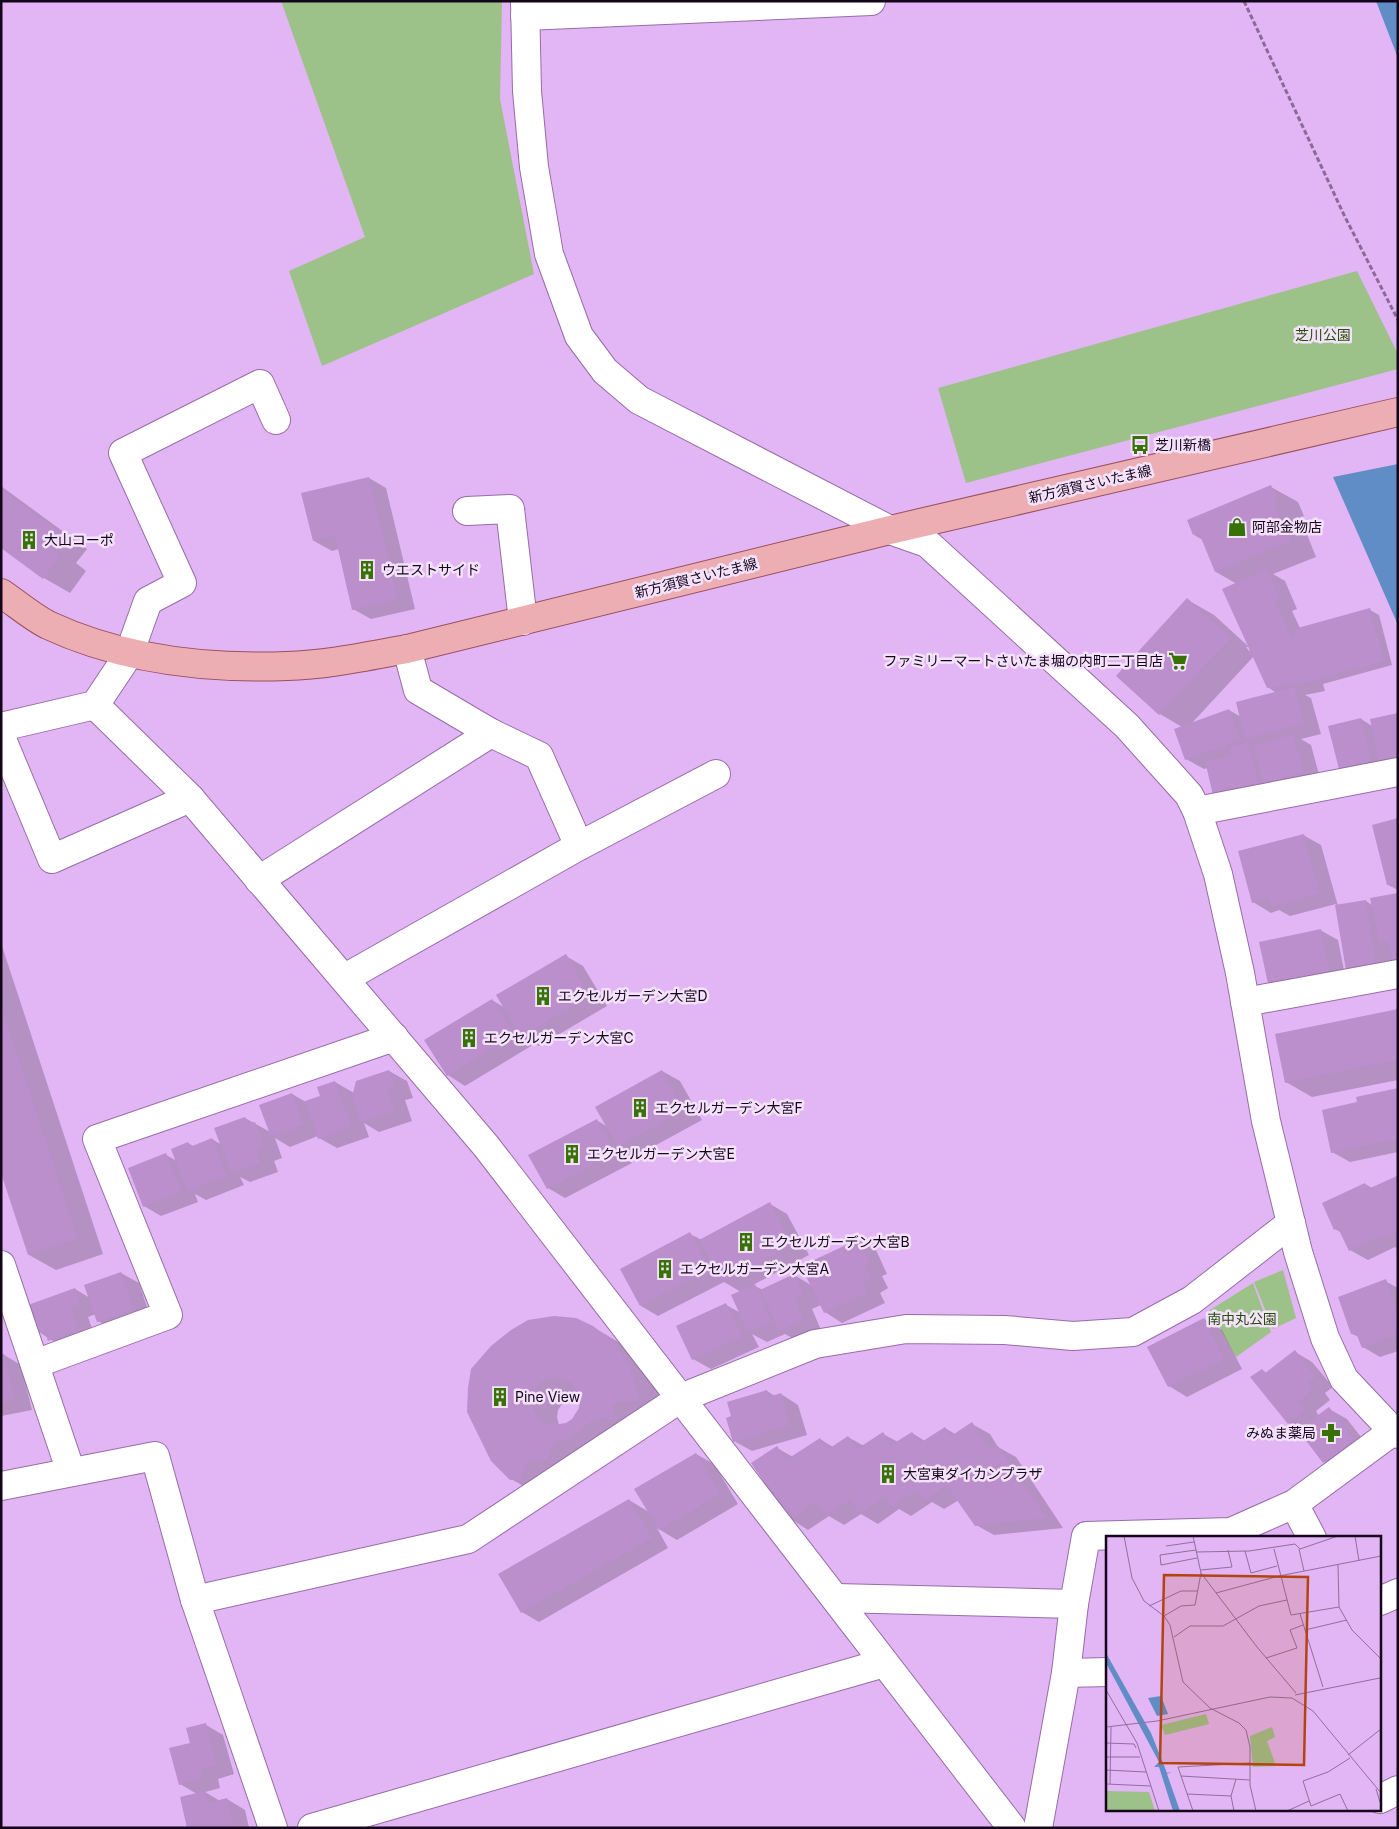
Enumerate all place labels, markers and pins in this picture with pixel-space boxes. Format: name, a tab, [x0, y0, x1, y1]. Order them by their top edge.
bus stop icon: 芝川新橋	[1129, 434, 1151, 456]
place label: 芝川新橋	[1155, 436, 1211, 453]
shop icon: 阿部金物店	[1226, 516, 1248, 538]
place label: 阿部金物店	[1252, 518, 1322, 535]
building icon: 大山コーポ	[18, 529, 40, 551]
place label: 大山コーポ	[44, 531, 114, 548]
building icon: ウエストサイド	[356, 559, 378, 581]
place label: ウエストサイド	[382, 561, 480, 578]
supermarket icon: ファミリーマートさいたま堀の内町二丁目店	[1167, 650, 1189, 672]
place label: ファミリーマートさいたま堀の内町二丁目店	[883, 652, 1163, 669]
building icon: エクセルガーデン大宮D	[532, 985, 554, 1007]
place label: エクセルガーデン大宮D	[558, 987, 708, 1004]
building icon: エクセルガーデン大宮C	[458, 1027, 480, 1049]
place label: エクセルガーデン大宮C	[484, 1029, 634, 1046]
building icon: エクセルガーデン大宮F	[629, 1097, 651, 1119]
place label: エクセルガーデン大宮F	[655, 1099, 803, 1116]
building icon: エクセルガーデン大宮E	[561, 1143, 583, 1165]
place label: エクセルガーデン大宮E	[587, 1145, 735, 1162]
building icon: エクセルガーデン大宮B	[735, 1231, 757, 1253]
place label: エクセルガーデン大宮B	[761, 1233, 910, 1250]
building icon: エクセルガーデン大宮A	[654, 1258, 676, 1280]
place label: エクセルガーデン大宮A	[680, 1260, 830, 1277]
building icon: Pine View	[489, 1386, 511, 1408]
place label: Pine View	[515, 1388, 580, 1405]
pharmacy icon: みぬま薬局	[1320, 1422, 1342, 1444]
place label: みぬま薬局	[1246, 1424, 1316, 1441]
building icon: 大宮東ダイカンプラザ	[877, 1463, 899, 1485]
place label: 大宮東ダイカンプラザ	[903, 1465, 1043, 1482]

